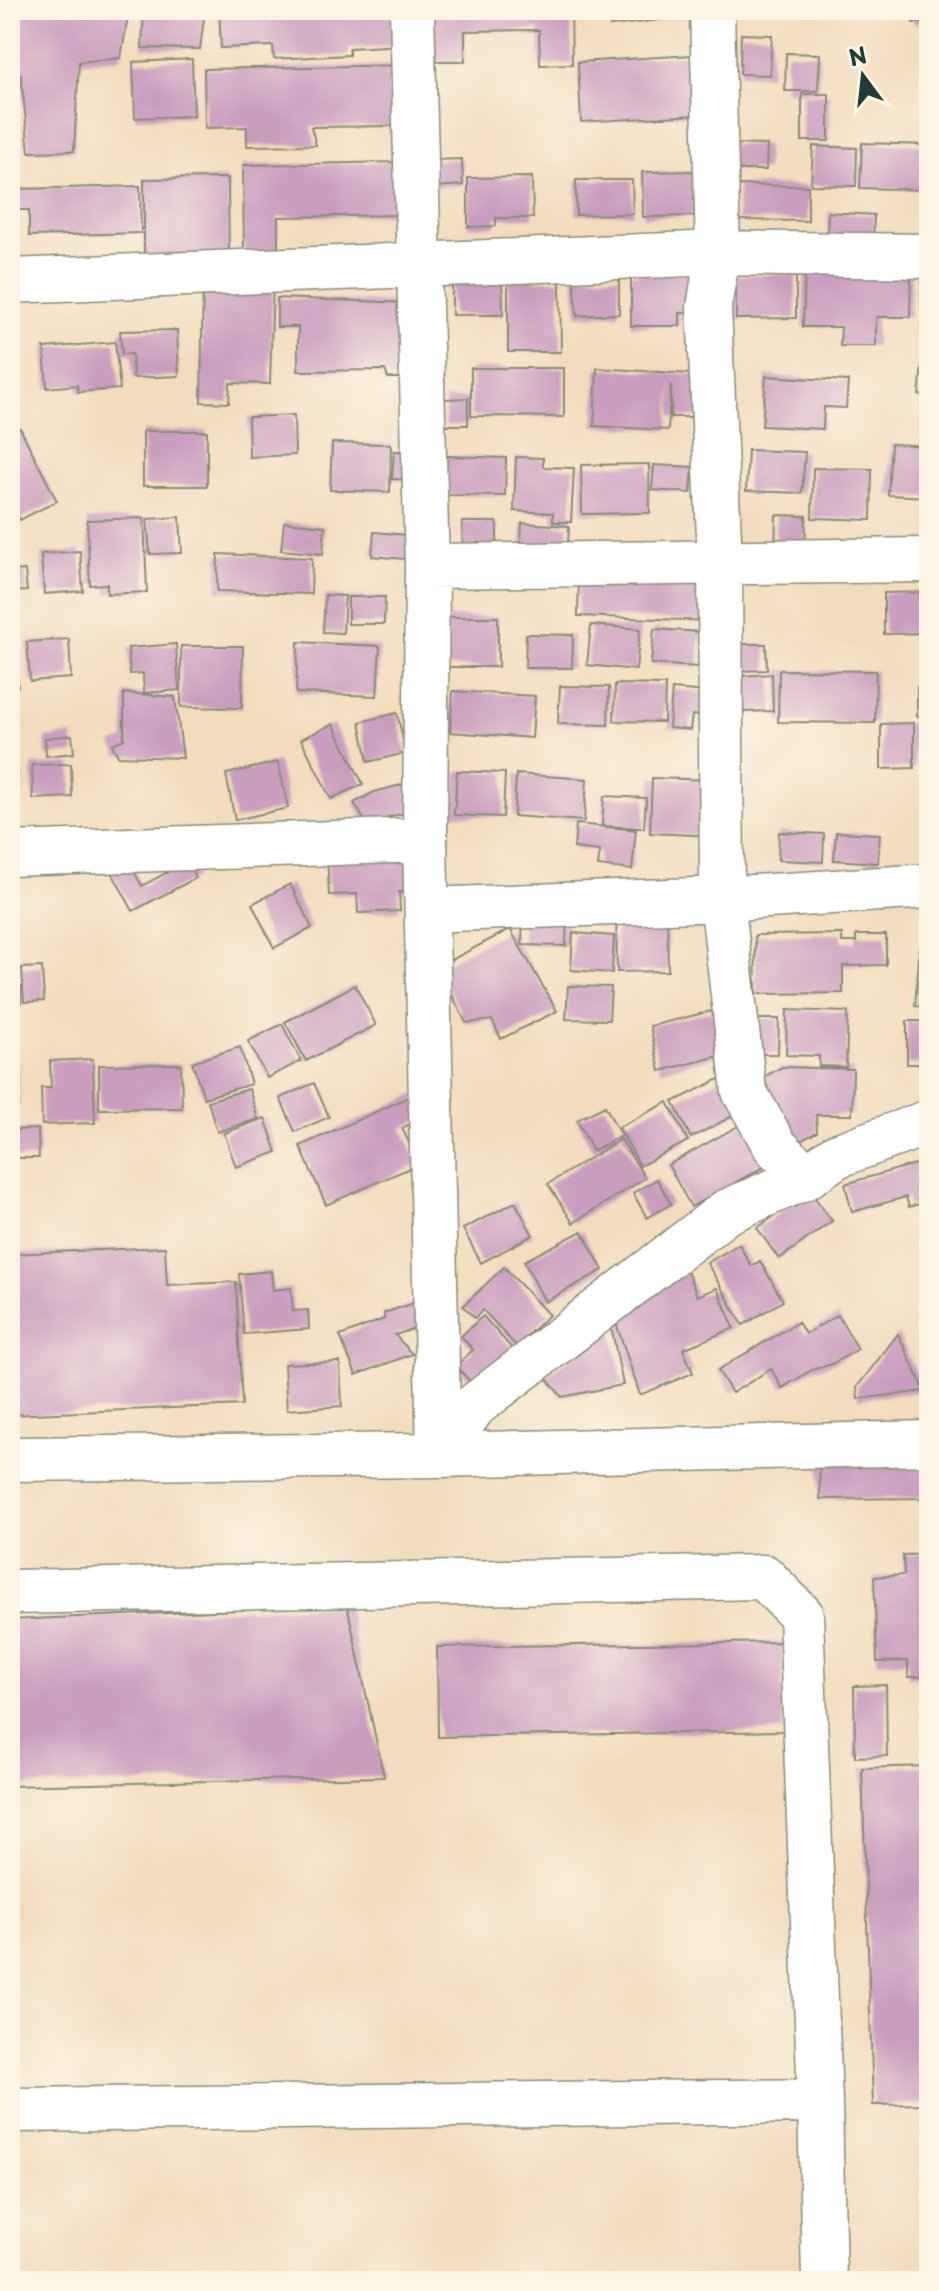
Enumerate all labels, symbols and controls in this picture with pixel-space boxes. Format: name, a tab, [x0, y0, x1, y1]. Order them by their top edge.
north arrow	[823, 36, 903, 116]
text: N	[845, 37, 870, 73]

